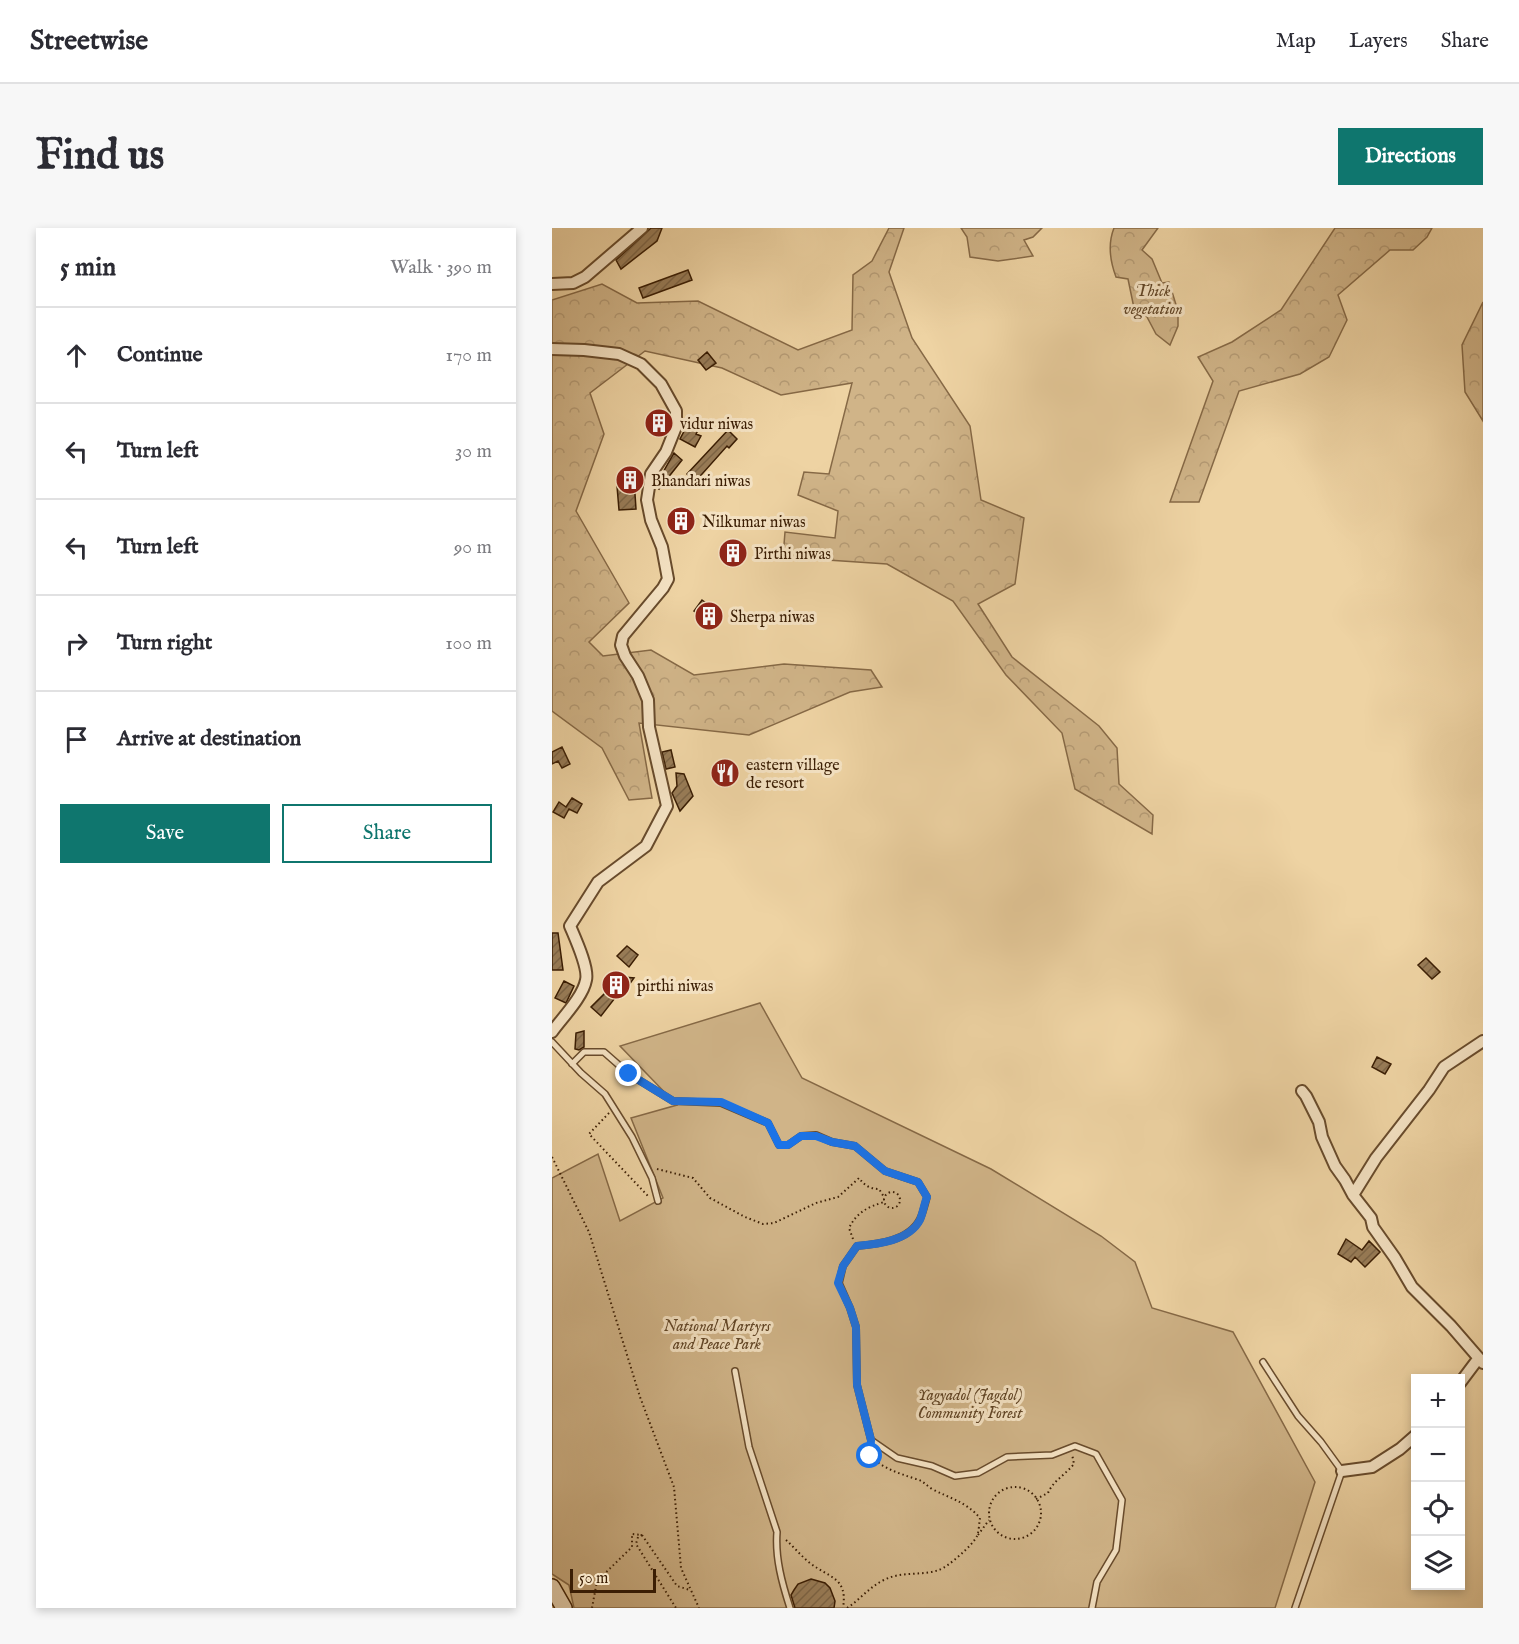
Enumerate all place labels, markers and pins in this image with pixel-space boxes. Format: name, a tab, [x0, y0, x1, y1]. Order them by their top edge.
building icon: vidur niwas	[643, 407, 675, 439]
place label: vidur niwas	[680, 415, 754, 435]
building icon: Bhandari niwas	[614, 464, 646, 496]
place label: Bhandari niwas	[651, 472, 751, 492]
building icon: Nilkumar niwas	[665, 505, 697, 537]
place label: Nilkumar niwas	[702, 513, 806, 533]
building icon: Pirthi niwas	[717, 537, 749, 569]
place label: Pirthi niwas	[754, 545, 831, 565]
building icon: Sherpa niwas	[693, 600, 725, 632]
place label: Sherpa niwas	[730, 608, 815, 628]
place label: eastern village de resort	[746, 756, 840, 794]
restaurant icon: eastern village de resort	[709, 757, 741, 789]
building icon: pirthi niwas	[600, 969, 632, 1001]
place label: pirthi niwas	[637, 977, 714, 997]

